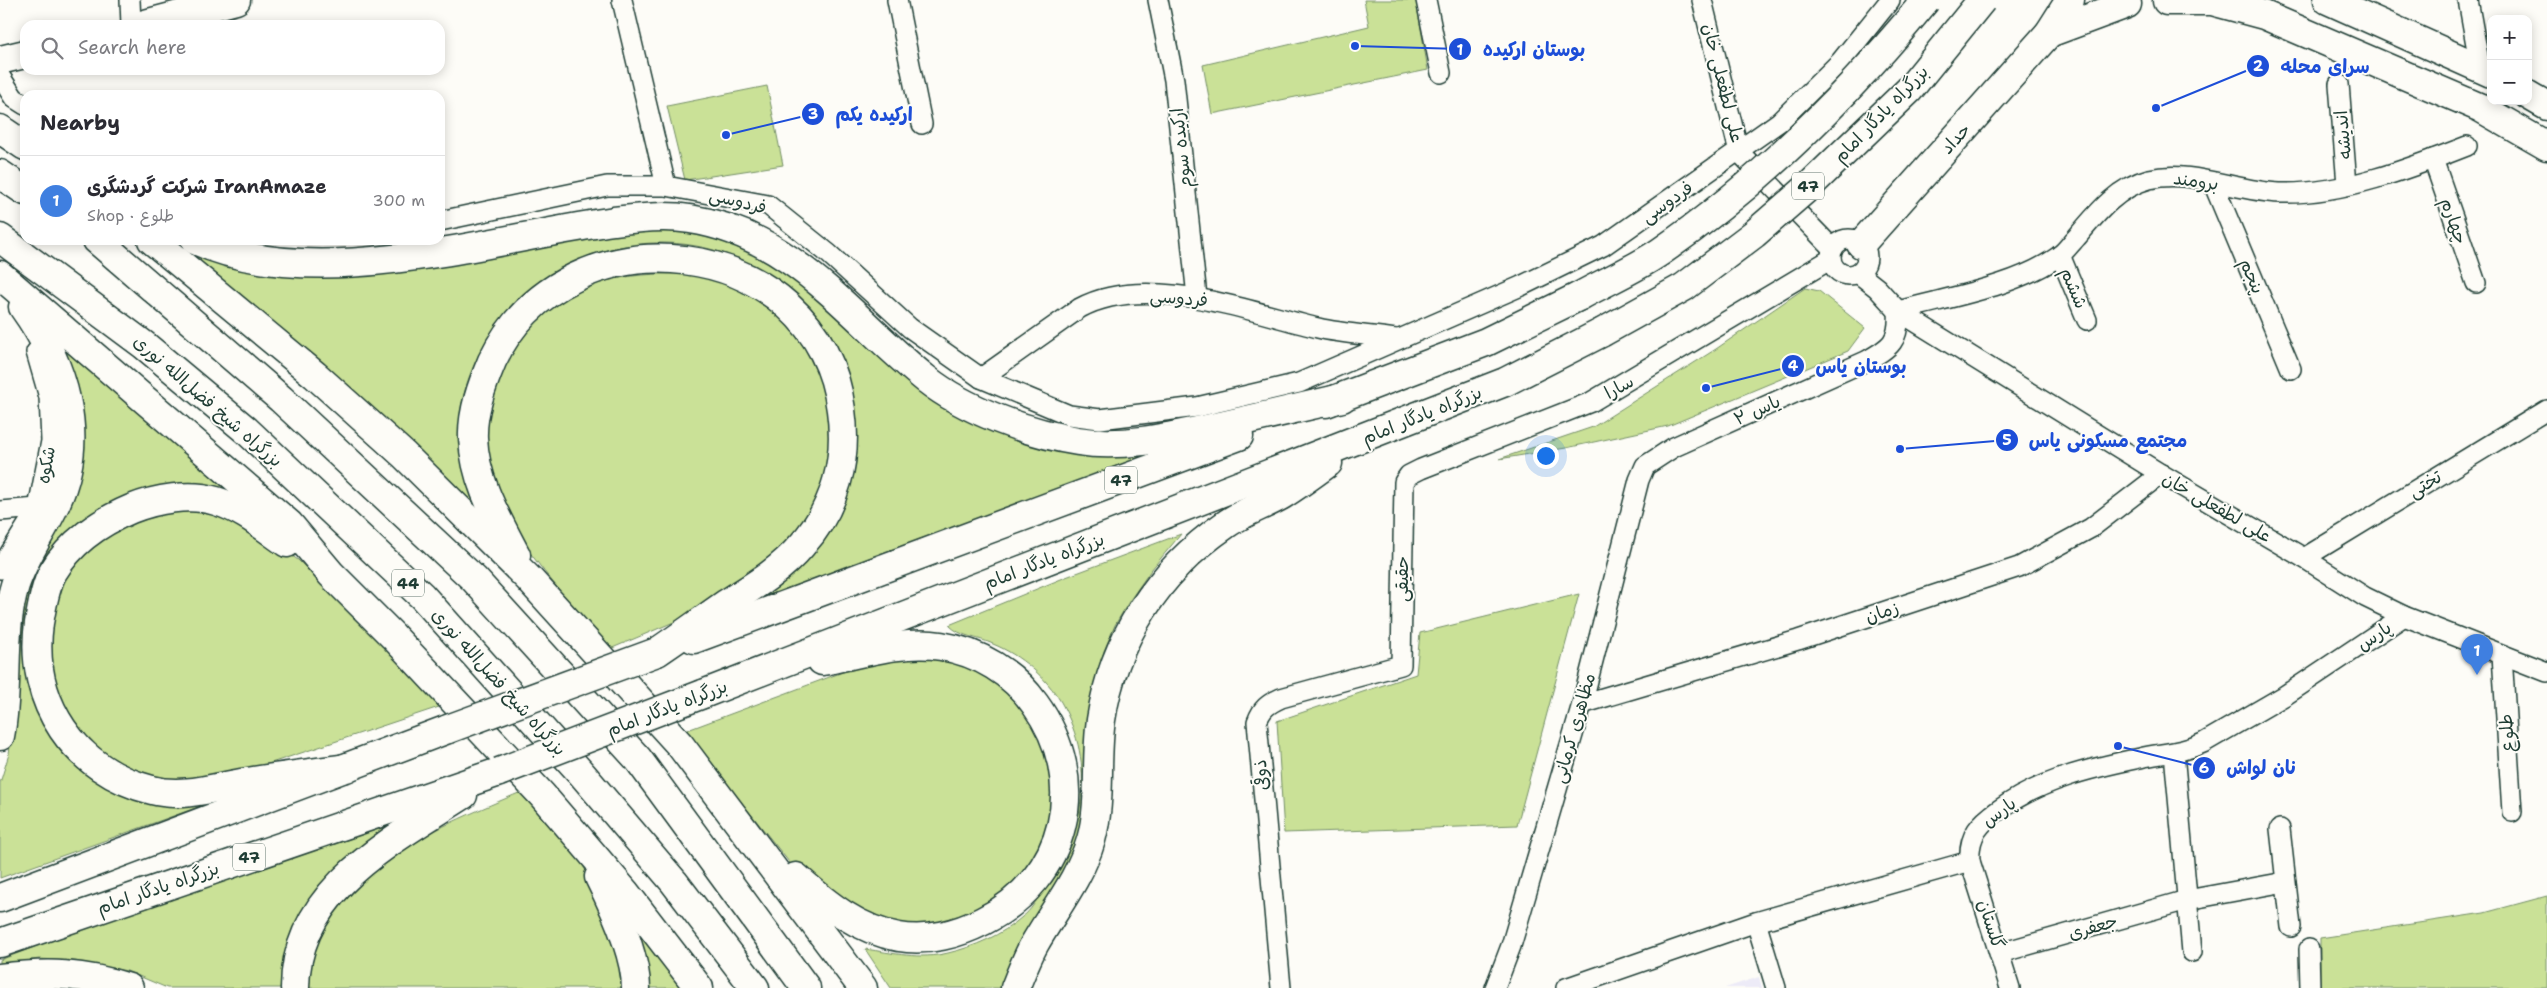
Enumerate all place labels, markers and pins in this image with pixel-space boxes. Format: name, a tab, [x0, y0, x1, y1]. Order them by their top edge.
callout: بوستان ارکیده	[1447, 32, 1595, 66]
callout: سرای محله	[2245, 49, 2380, 83]
callout: ارکیده یکم	[801, 97, 923, 131]
callout: بوستان یاس	[1780, 349, 1916, 383]
callout: مجتمع مسکونی یاس	[1994, 423, 2197, 457]
pin: 1	[2461, 634, 2493, 675]
callout: نان لواش	[2191, 751, 2306, 785]

